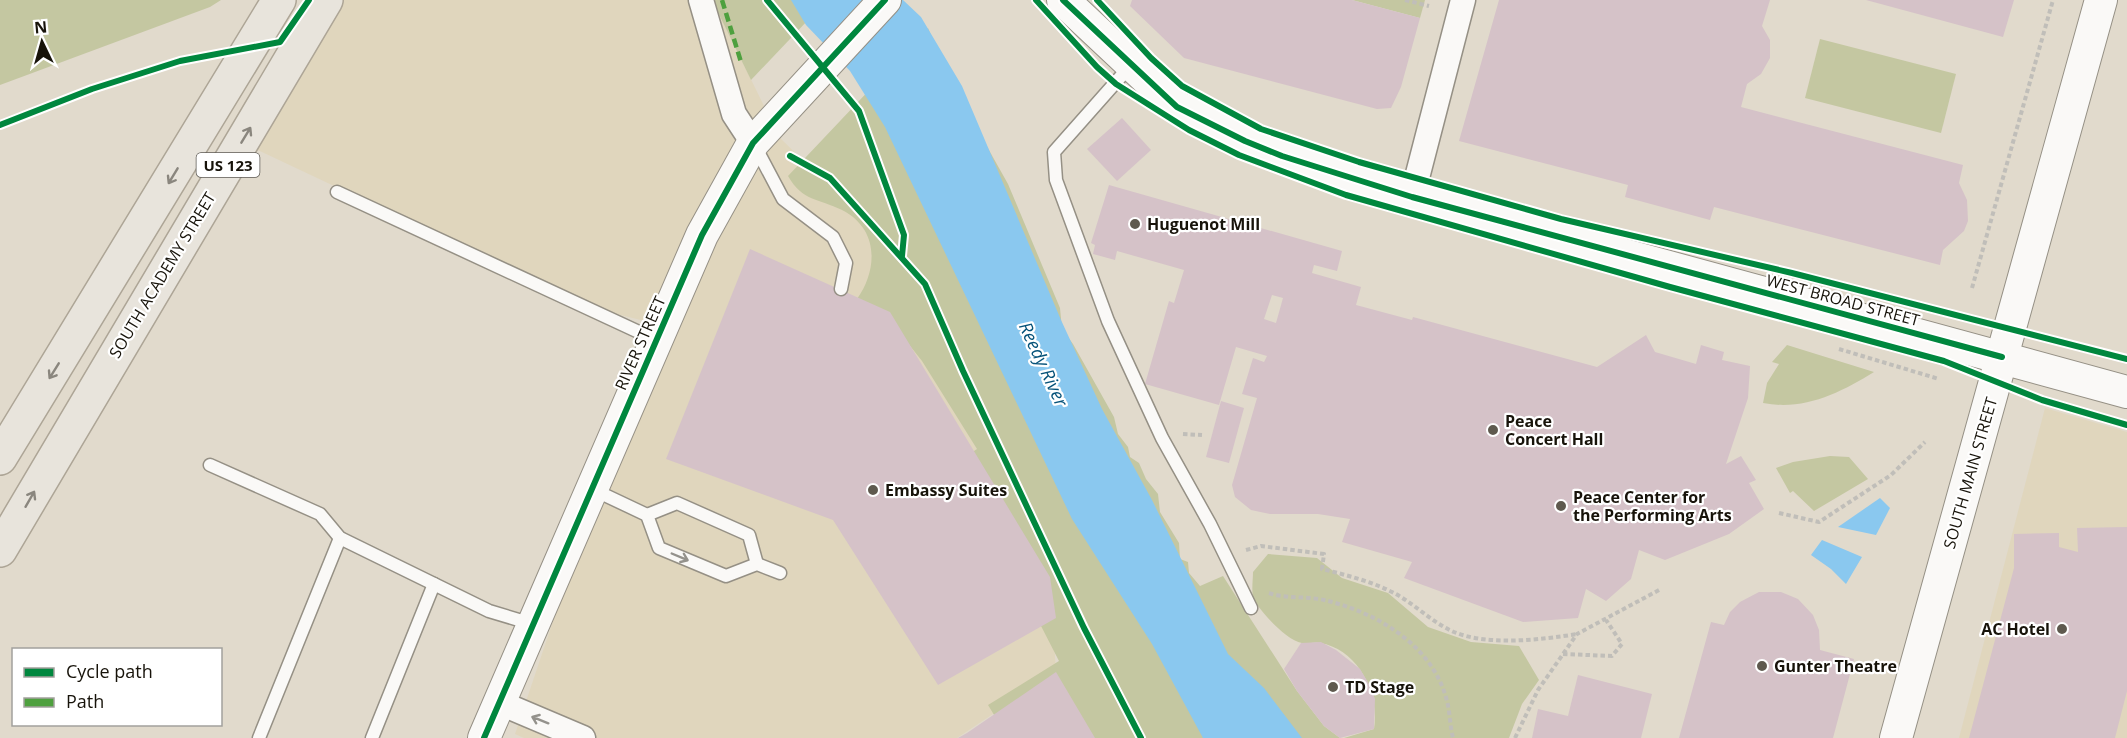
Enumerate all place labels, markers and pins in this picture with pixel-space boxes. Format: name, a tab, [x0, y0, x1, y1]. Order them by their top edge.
place label: Huguenot Mill	[1147, 213, 1260, 235]
marker: Huguenot Mill	[1128, 217, 1142, 231]
place label: Peace Concert Hall	[1505, 410, 1603, 450]
marker: Peace Concert Hall	[1486, 423, 1500, 437]
place label: Embassy Suites	[885, 479, 1007, 501]
marker: Embassy Suites	[866, 483, 880, 497]
place label: Peace Center for the Performing Arts	[1573, 486, 1732, 526]
marker: Peace Center for the Performing Arts	[1554, 499, 1568, 513]
place label: AC Hotel	[1981, 618, 2050, 640]
marker: AC Hotel	[2055, 622, 2069, 636]
place label: Gunter Theatre	[1774, 655, 1897, 677]
marker: Gunter Theatre	[1755, 659, 1769, 673]
place label: TD Stage	[1345, 676, 1414, 698]
marker: TD Stage	[1326, 680, 1340, 694]

